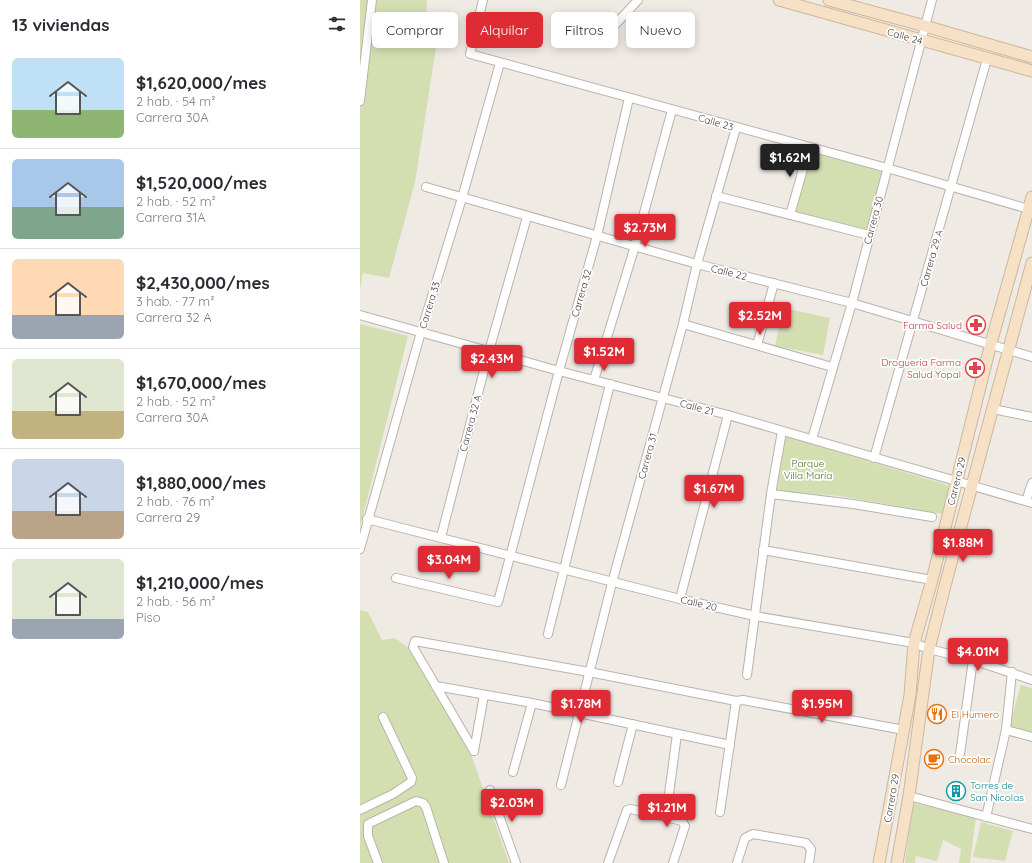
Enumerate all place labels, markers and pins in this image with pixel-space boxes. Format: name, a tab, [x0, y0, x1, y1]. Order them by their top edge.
pin: $1.62M	[757, 144, 823, 178]
pin: $2.73M	[612, 214, 678, 248]
pin: $2.52M	[727, 302, 793, 336]
pharmacy icon: Farma Salud	[965, 314, 987, 336]
place label: Farma Salud	[903, 319, 962, 332]
pin: $1.52M	[571, 338, 637, 372]
pin: $2.43M	[459, 345, 525, 379]
place label: Drogueria Farma Salud Yopal	[881, 356, 961, 381]
pharmacy icon: Drogueria Farma Salud Yopal	[964, 357, 986, 379]
pin: $1.67M	[681, 475, 747, 509]
pin: $1.88M	[930, 529, 996, 563]
pin: $3.04M	[416, 546, 482, 580]
pin: $4.01M	[945, 638, 1011, 672]
pin: $1.78M	[548, 690, 614, 724]
pin: $1.95M	[789, 690, 855, 724]
restaurant icon: El Humero	[926, 703, 948, 725]
place label: El Humero	[951, 708, 999, 721]
cafe icon: Chocolac	[923, 748, 945, 770]
place label: Chocolac	[948, 753, 991, 766]
place label: Torres de San Nicolas	[970, 779, 1024, 804]
building icon: Torres de San Nicolas	[945, 780, 967, 802]
pin: $2.03M	[479, 789, 545, 823]
pin: $1.21M	[634, 794, 700, 828]

